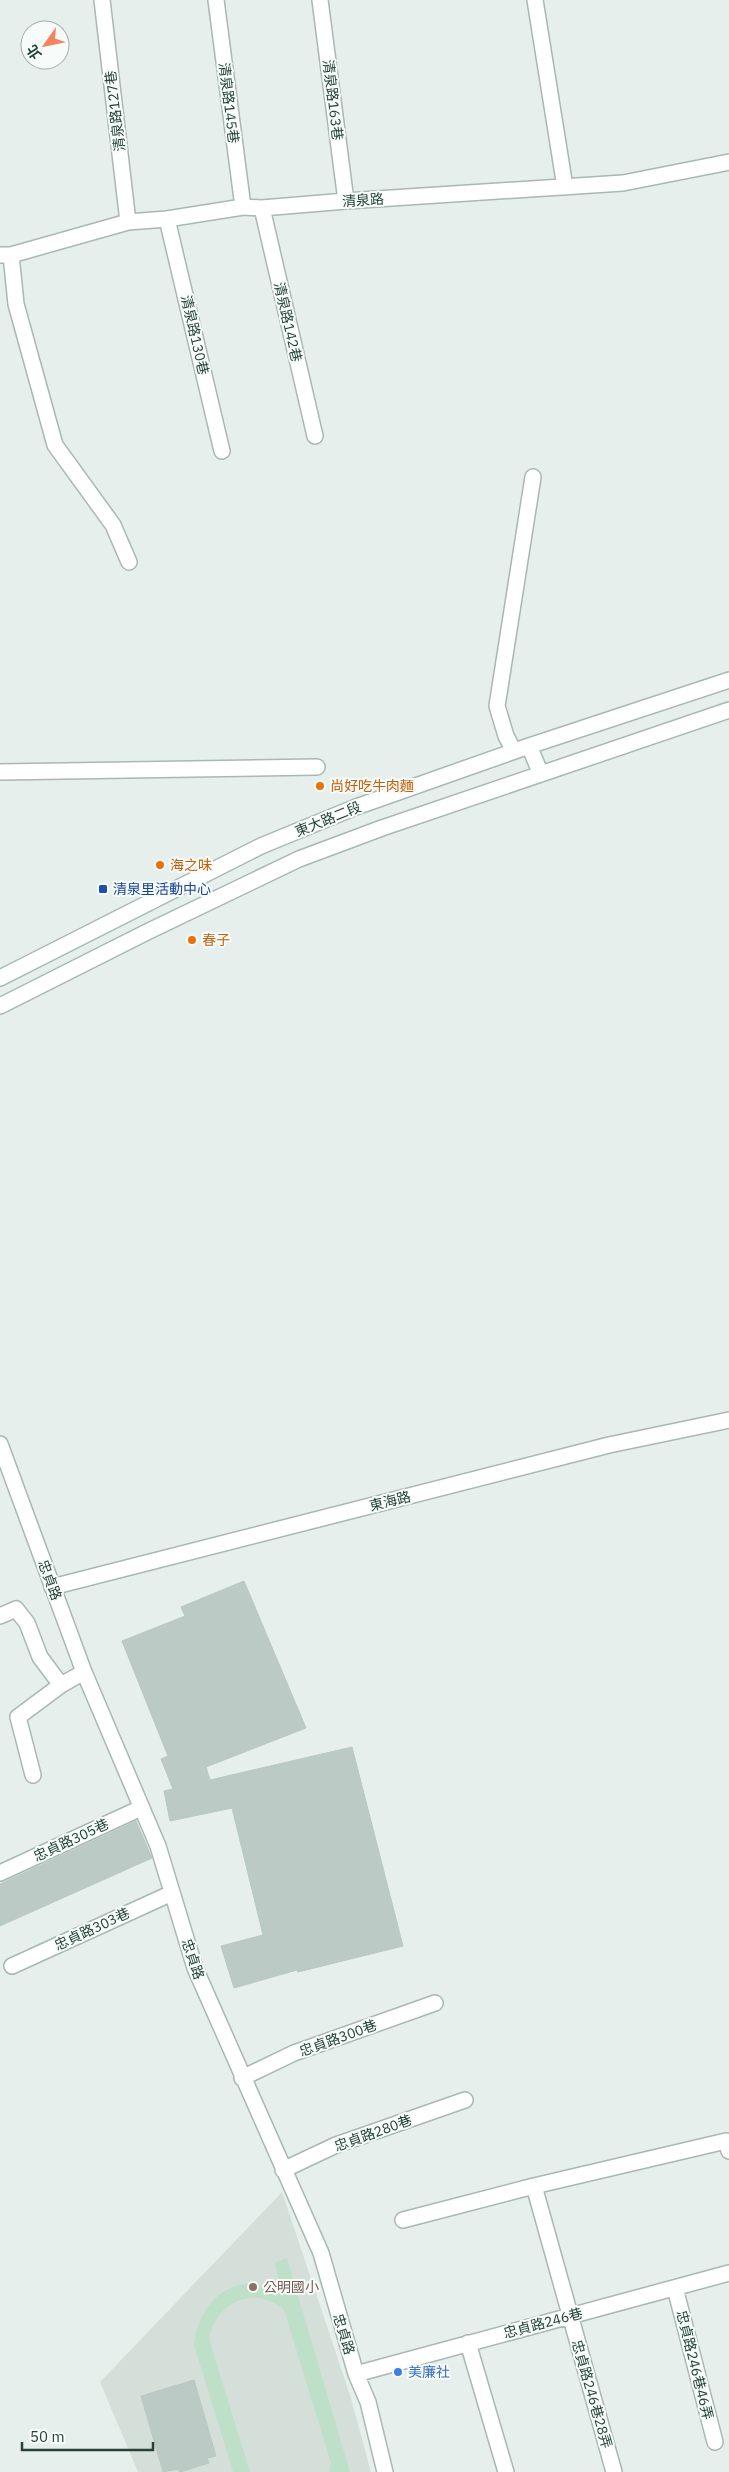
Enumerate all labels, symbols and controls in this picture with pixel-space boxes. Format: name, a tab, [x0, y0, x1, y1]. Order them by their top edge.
north arrow	[20, 20, 70, 70]
text: 北	[23, 41, 45, 63]
street label: 清泉路163巷	[319, 59, 347, 141]
street label: 清泉路145巷	[215, 62, 243, 144]
street label: 清泉路127巷	[101, 70, 129, 152]
street label: 清泉路	[341, 190, 385, 210]
street label: 清泉路142巷	[270, 280, 306, 364]
street label: 清泉路130巷	[177, 293, 213, 377]
place label: 尚好吃牛肉麵	[330, 777, 414, 795]
marker: 尚好吃牛肉麵	[314, 780, 326, 792]
street label: 東大路二段	[292, 798, 364, 840]
place label: 海之味	[170, 856, 212, 874]
marker: 海之味	[154, 859, 166, 871]
place label: 清泉里活動中心	[113, 880, 211, 898]
marker: 清泉里活動中心	[97, 883, 109, 895]
place label: 春子	[202, 931, 230, 949]
marker: 春子	[186, 934, 198, 946]
street label: 東海路	[367, 1487, 413, 1515]
street label: 忠貞路	[34, 1557, 66, 1603]
street label: 忠貞路305巷	[30, 1815, 112, 1865]
street label: 忠貞路303巷	[51, 1904, 133, 1954]
street label: 忠貞路	[178, 1936, 208, 1982]
street label: 忠貞路300巷	[297, 2016, 379, 2060]
street label: 忠貞路280巷	[332, 2111, 414, 2155]
place label: 公明國小	[263, 2278, 319, 2296]
marker: 公明國小	[247, 2281, 259, 2293]
street label: 忠貞路246巷	[501, 2304, 585, 2342]
street label: 忠貞路246巷46弄	[673, 2308, 717, 2422]
street label: 忠貞路	[329, 2311, 359, 2357]
street label: 忠貞路246巷28弄	[568, 2338, 616, 2450]
place label: 美廉社	[408, 2363, 450, 2381]
marker: 美廉社	[392, 2366, 404, 2378]
scale bar	[22, 2420, 154, 2452]
text: 50 m	[30, 2427, 65, 2446]

